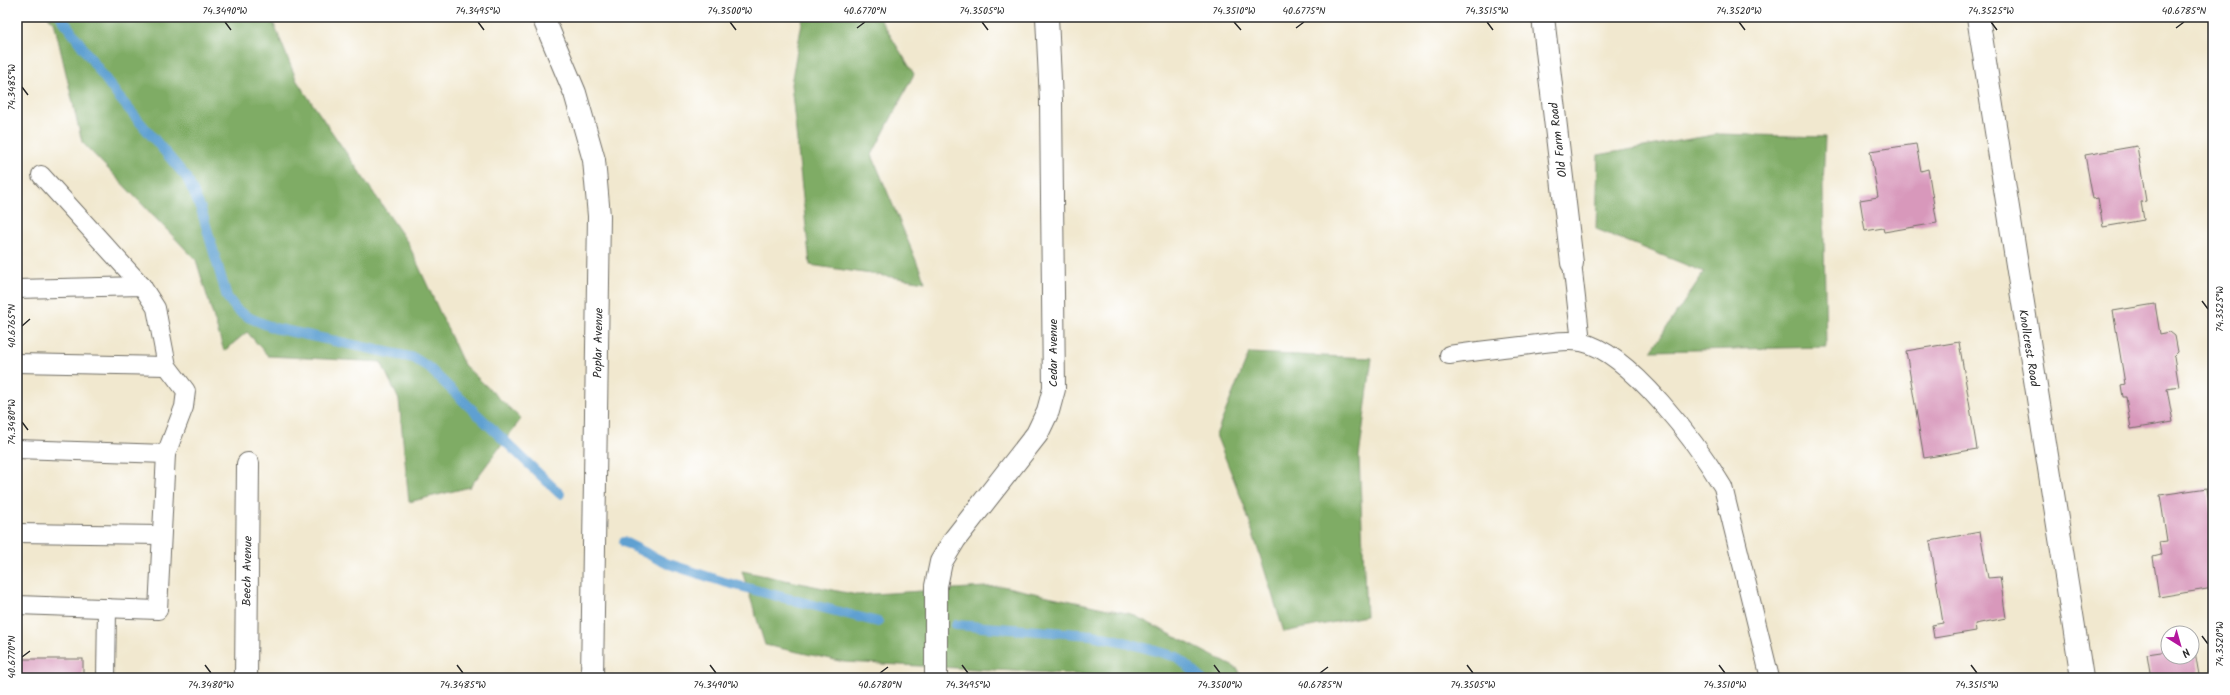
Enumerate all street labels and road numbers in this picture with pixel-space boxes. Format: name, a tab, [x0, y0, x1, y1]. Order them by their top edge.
street label: Old Farm Road	[1544, 100, 1573, 179]
street label: Poplar Avenue	[588, 307, 609, 378]
street label: Knollcrest Road	[2013, 308, 2044, 389]
street label: Cedar Avenue	[1044, 318, 1063, 387]
street label: Beech Avenue	[237, 535, 258, 606]

